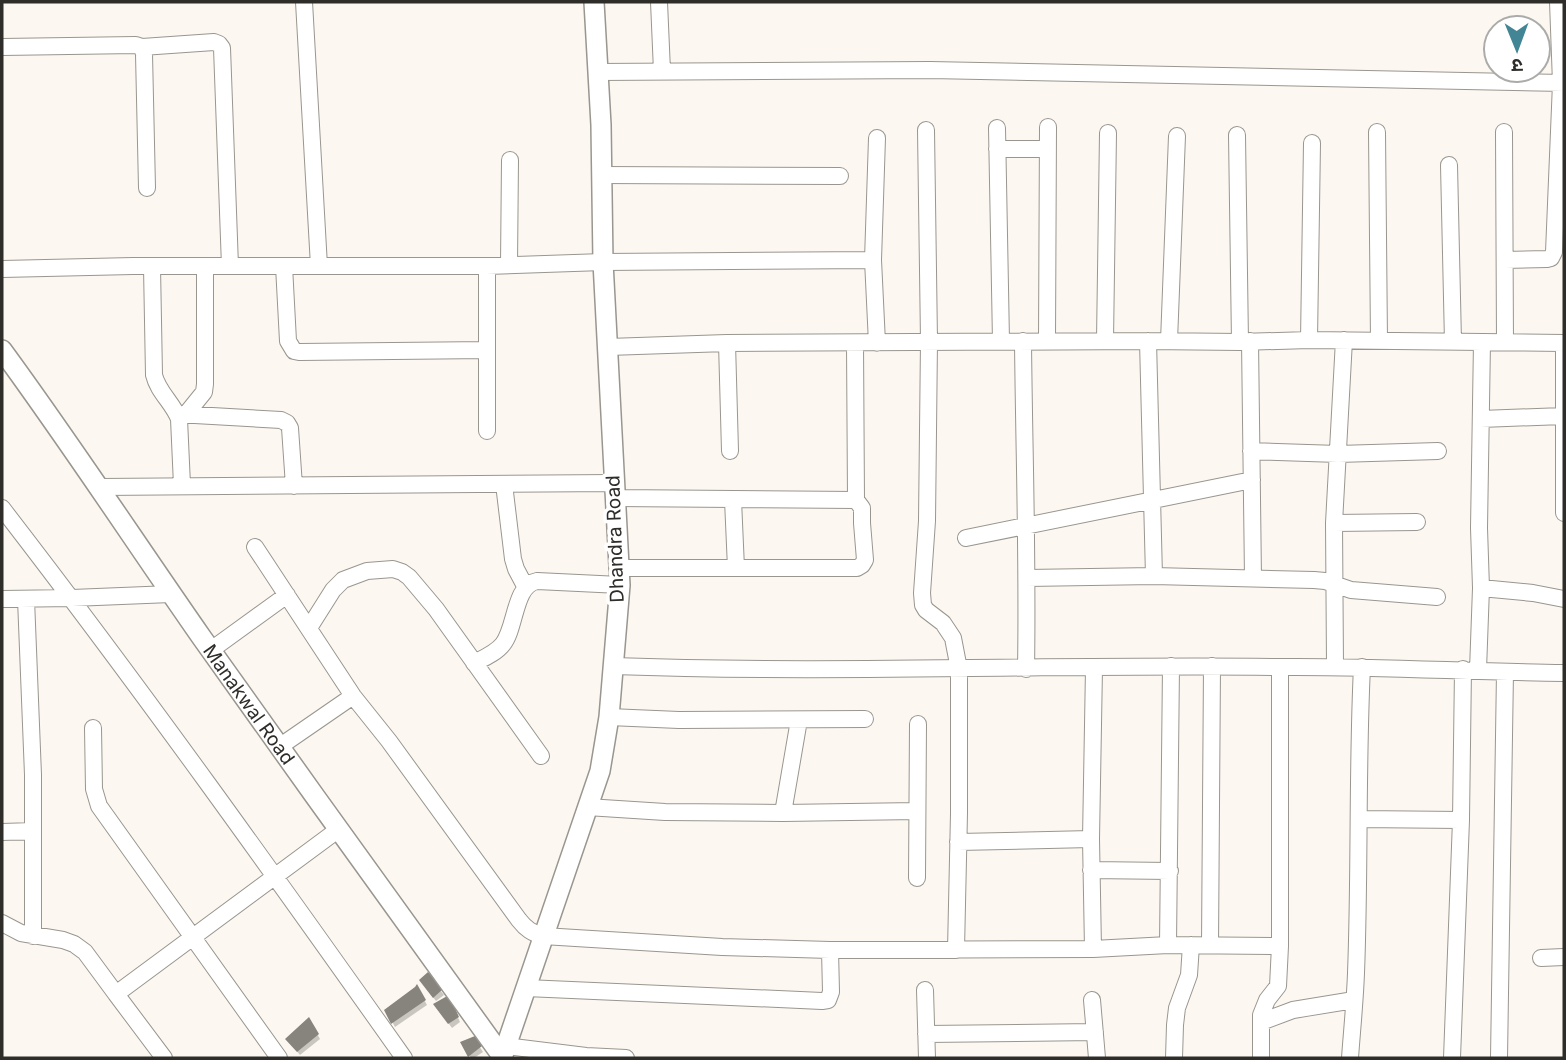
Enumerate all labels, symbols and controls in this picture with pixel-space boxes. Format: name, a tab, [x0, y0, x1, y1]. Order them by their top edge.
north arrow	[1482, 14, 1552, 84]
text: उ	[1511, 54, 1523, 77]
street label: Dhandra Road	[601, 475, 629, 603]
street label: Manakwal Road	[199, 640, 300, 769]

